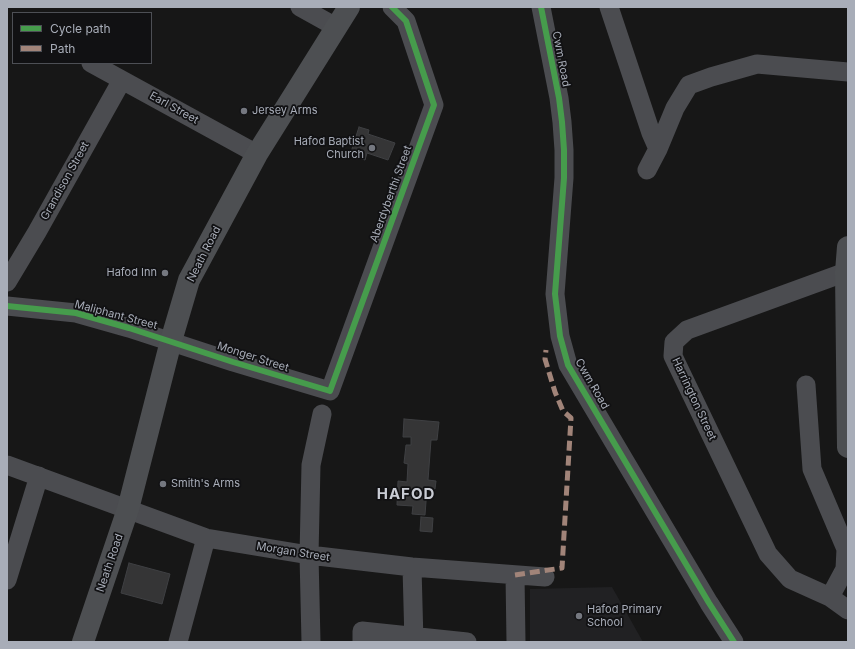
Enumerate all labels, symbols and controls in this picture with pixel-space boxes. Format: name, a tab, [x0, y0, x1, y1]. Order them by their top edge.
legend	[12, 12, 152, 64]
text: Cycle path	[50, 21, 111, 36]
street label: Cwm Road	[549, 30, 573, 88]
text: Path	[50, 41, 75, 56]
street label: Earl Street	[147, 89, 201, 127]
place label: Jersey Arms	[252, 104, 317, 118]
marker: Jersey Arms	[239, 106, 249, 116]
place label: Hafod Baptist Church	[294, 135, 364, 161]
street label: Grandison Street	[38, 140, 92, 222]
marker: Hafod Baptist Church	[367, 143, 377, 153]
street label: Aberdyberthi Street	[367, 144, 415, 244]
street label: Neath Road	[184, 224, 224, 284]
place label: Hafod Inn	[107, 266, 157, 280]
marker: Hafod Inn	[160, 268, 170, 278]
street label: Maliphant Street	[73, 298, 159, 332]
street label: Monger Street	[216, 339, 290, 375]
street label: Cwm Road	[572, 356, 612, 412]
street label: Harrington Street	[669, 356, 719, 442]
place label: Smith's Arms	[171, 477, 240, 491]
marker: Smith's Arms	[158, 479, 168, 489]
district label: HAFOD	[377, 485, 435, 503]
street label: Neath Road	[94, 532, 126, 594]
street label: Morgan Street	[255, 540, 331, 564]
place label: Hafod Primary School	[587, 603, 662, 629]
marker: Hafod Primary School	[574, 611, 584, 621]

